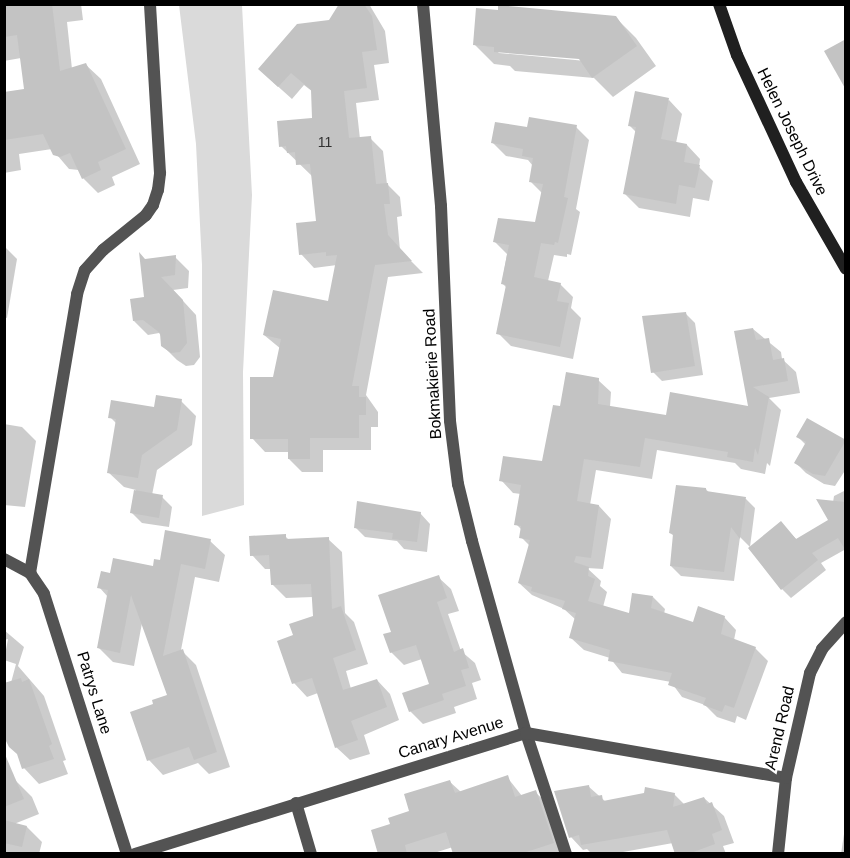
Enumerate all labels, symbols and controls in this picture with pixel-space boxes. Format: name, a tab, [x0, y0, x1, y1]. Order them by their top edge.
street label: Helen Joseph Drive	[753, 65, 831, 199]
house number: 11	[318, 134, 332, 150]
street label: Bokmakierie Road	[420, 308, 446, 440]
street label: Patrys Lane	[72, 649, 116, 737]
street label: Arend Road	[761, 684, 799, 772]
street label: Canary Avenue	[396, 713, 506, 763]

